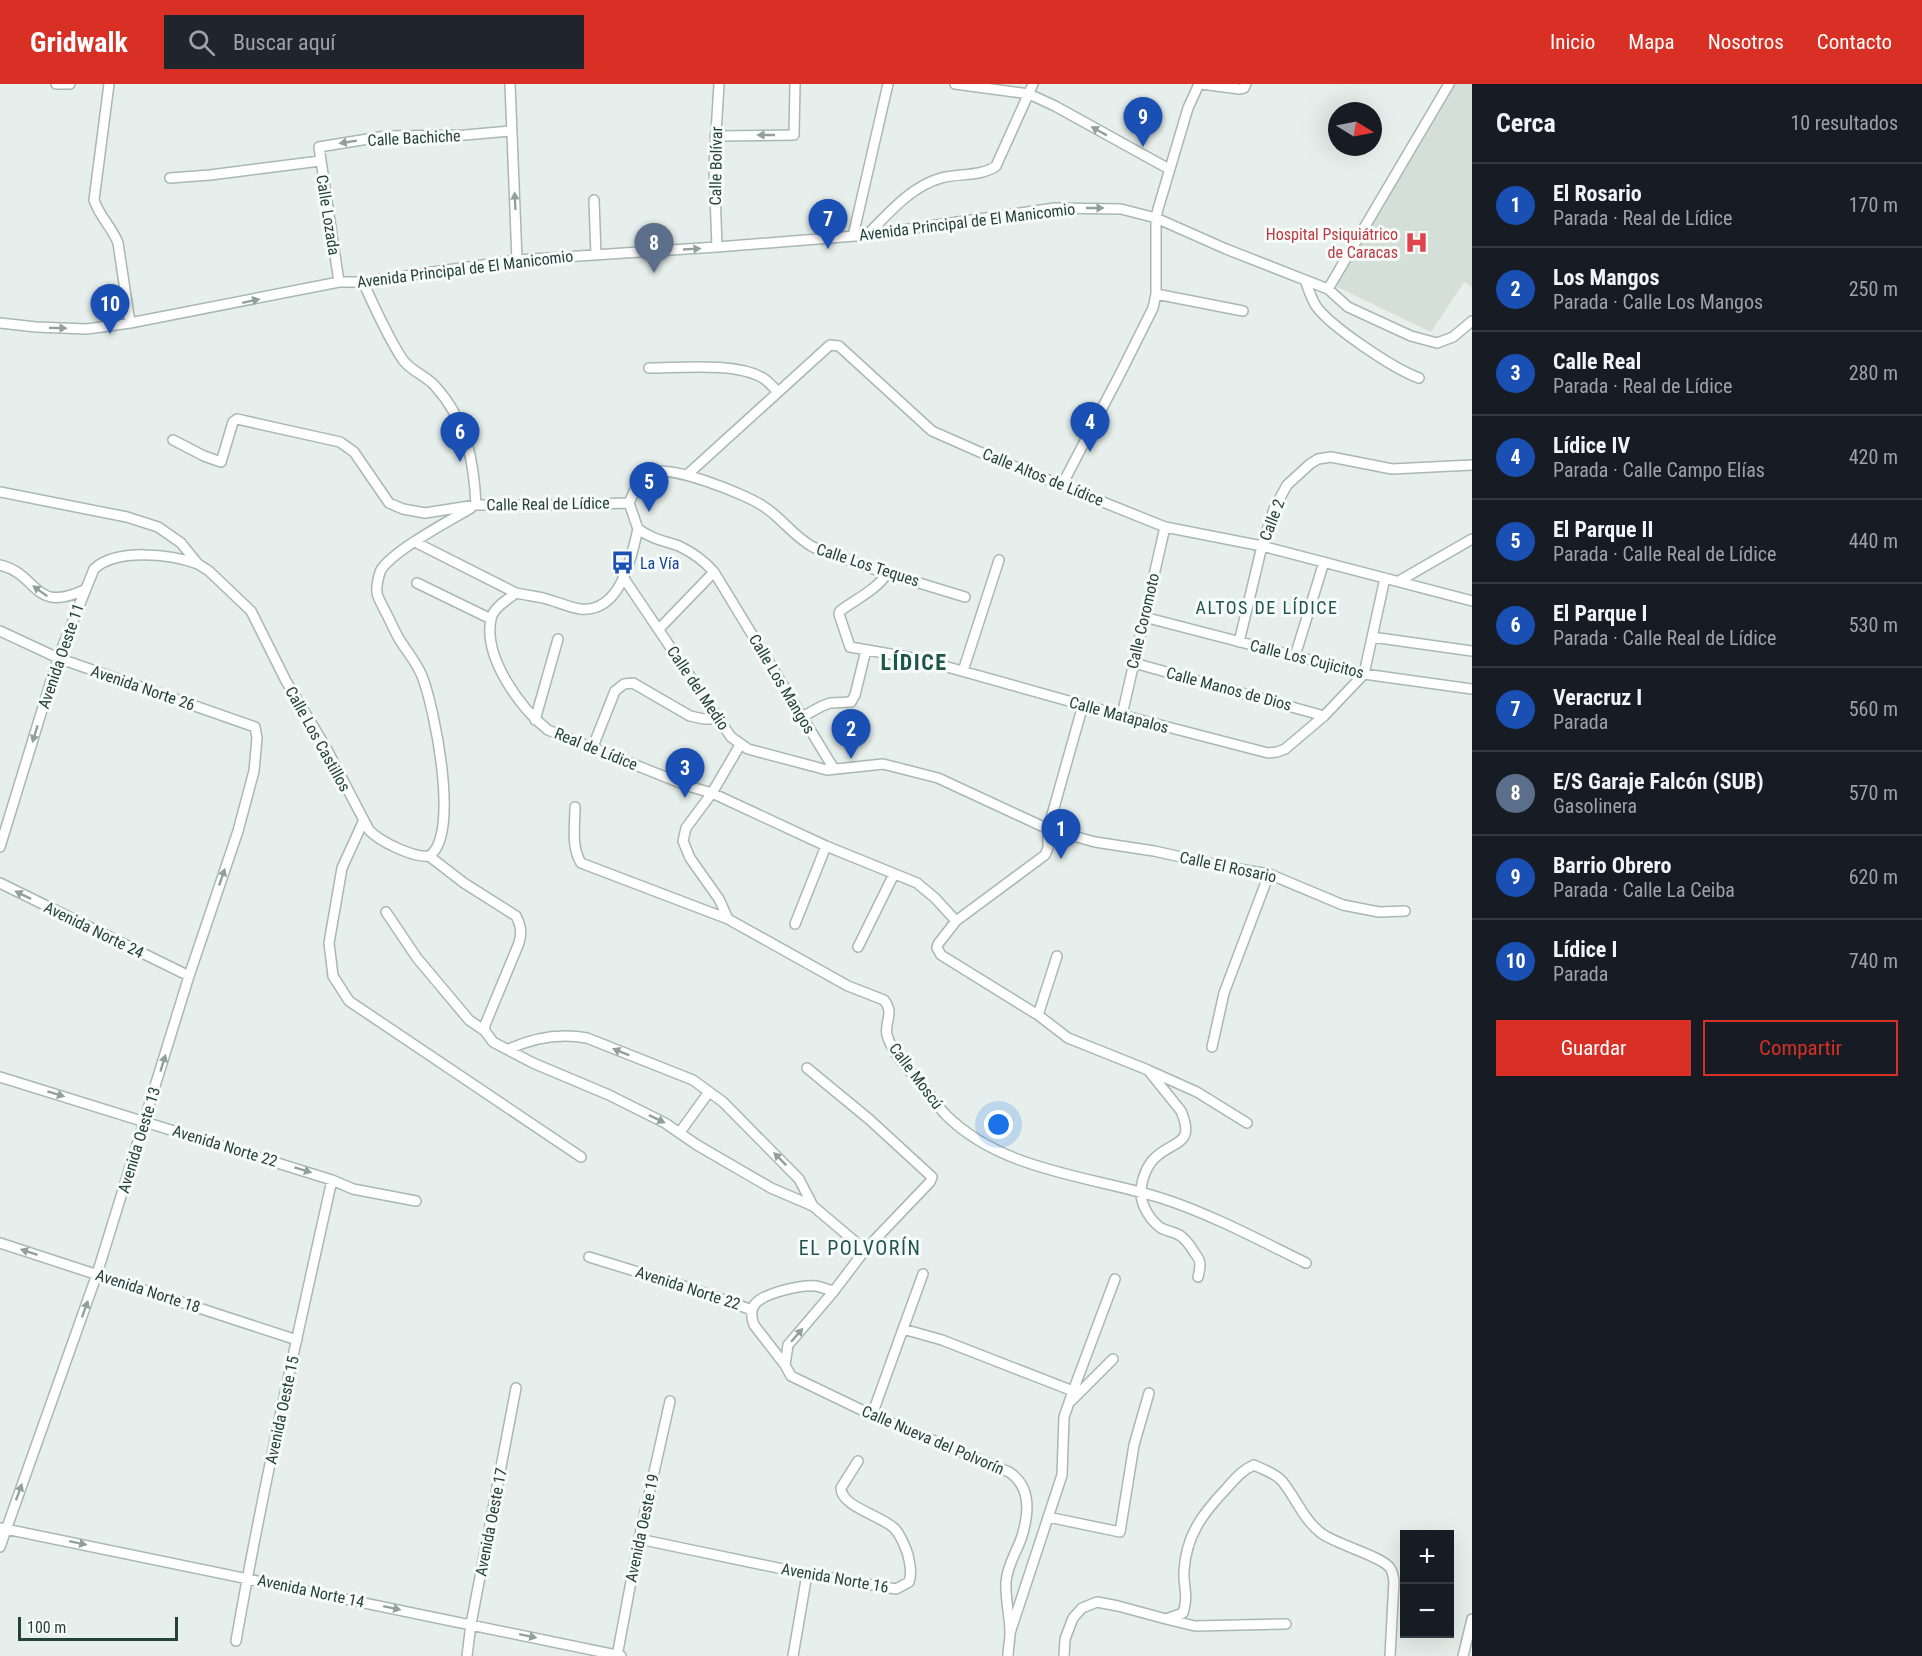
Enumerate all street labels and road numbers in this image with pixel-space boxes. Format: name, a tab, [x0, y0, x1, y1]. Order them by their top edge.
street label: Calle Bachiche	[367, 126, 461, 150]
street label: Calle Bolívar	[706, 126, 726, 206]
street label: Calle Lozada	[312, 173, 344, 257]
street label: Avenida Principal de El Manicomio	[858, 199, 1076, 245]
street label: Avenida Principal de El Manicomio	[356, 246, 574, 292]
street label: Calle Altos de Lídice	[980, 444, 1106, 510]
street label: Calle Real de Lídice	[486, 493, 610, 515]
street label: Calle 2	[1255, 496, 1289, 544]
street label: Calle Los Teques	[814, 539, 922, 591]
street label: Calle Coromoto	[1123, 571, 1163, 671]
street label: Avenida Oeste 11	[34, 601, 88, 711]
street label: Calle Los Mangos	[745, 631, 819, 737]
street label: Calle Los Cujicitos	[1248, 636, 1366, 682]
street label: Calle del Medio	[663, 642, 733, 734]
street label: Avenida Norte 26	[89, 661, 198, 715]
street label: Calle Manos de Dios	[1164, 663, 1294, 715]
street label: Calle Los Castillos	[281, 683, 355, 795]
street label: Calle Matapalos	[1067, 693, 1171, 737]
street label: Real de Lídice	[552, 724, 640, 774]
street label: Calle El Rosario	[1178, 847, 1278, 887]
street label: Avenida Norte 24	[41, 898, 147, 962]
street label: Calle Moscú	[885, 1039, 947, 1113]
street label: Avenida Oeste 13	[114, 1085, 164, 1195]
street label: Avenida Norte 22	[170, 1121, 280, 1171]
street label: Avenida Norte 22	[633, 1262, 743, 1314]
street label: Avenida Norte 18	[93, 1265, 203, 1317]
street label: Avenida Oeste 15	[261, 1354, 303, 1466]
street label: Calle Nueva del Polvorín	[859, 1401, 1007, 1479]
street label: Avenida Oeste 17	[471, 1466, 511, 1578]
street label: Avenida Oeste 19	[621, 1472, 663, 1584]
street label: Avenida Norte 16	[780, 1559, 890, 1597]
street label: Avenida Norte 14	[256, 1570, 366, 1612]

